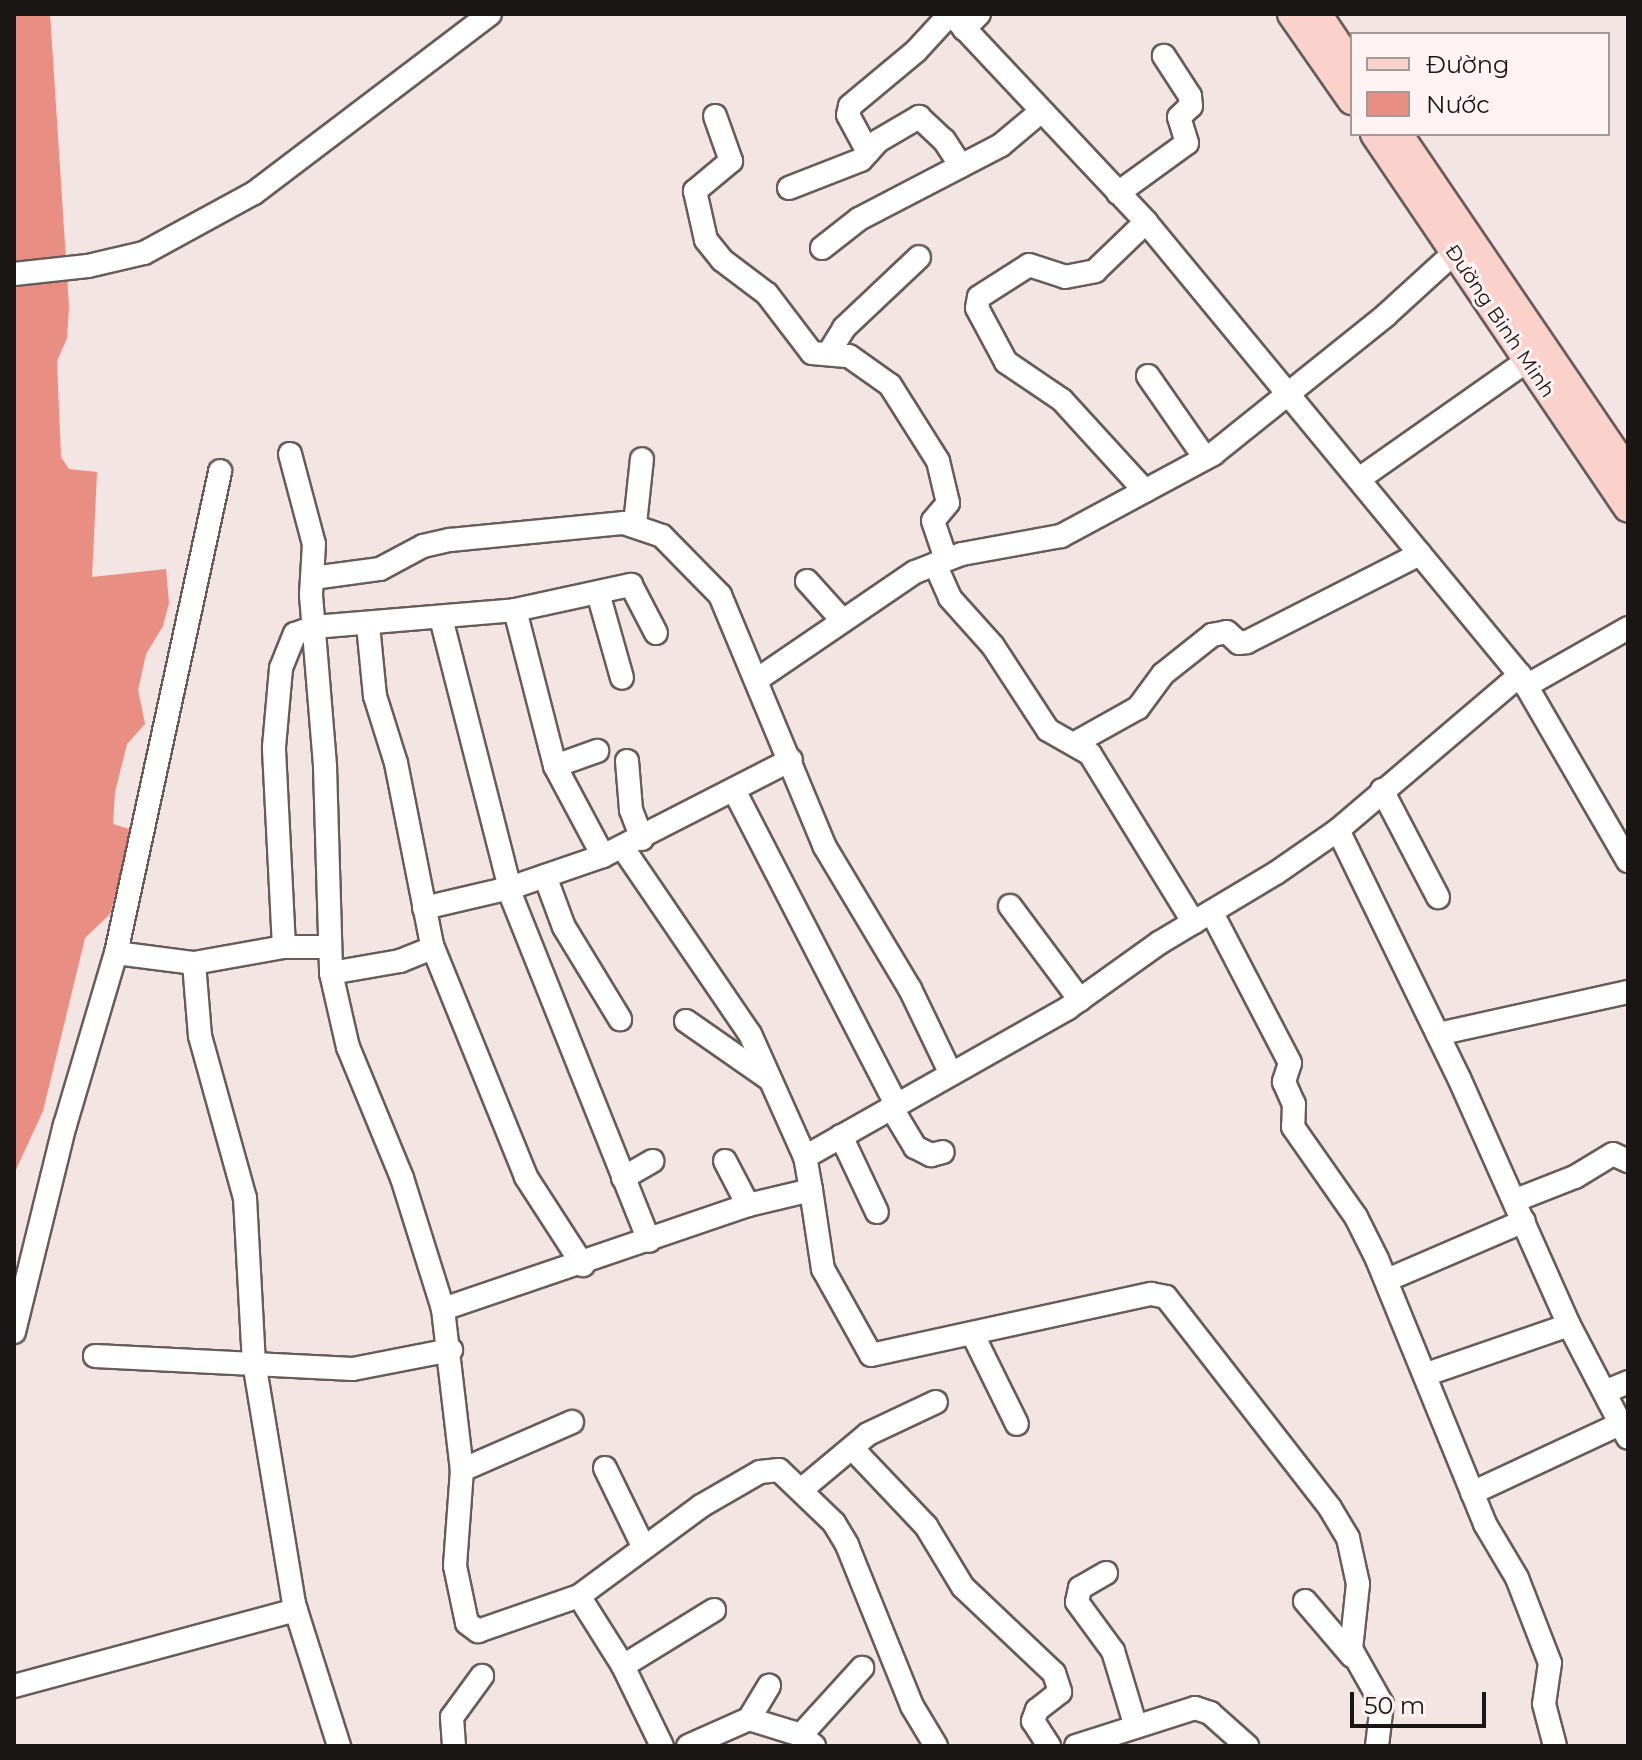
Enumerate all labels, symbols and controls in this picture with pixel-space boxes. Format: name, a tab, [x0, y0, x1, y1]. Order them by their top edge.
legend	[1350, 32, 1610, 136]
text: Đường	[1426, 50, 1509, 79]
text: Nước	[1426, 90, 1490, 119]
street label: Đường Binh Minh	[1440, 240, 1560, 402]
scale bar	[1354, 1676, 1490, 1726]
text: 50 m	[1364, 1691, 1425, 1720]

